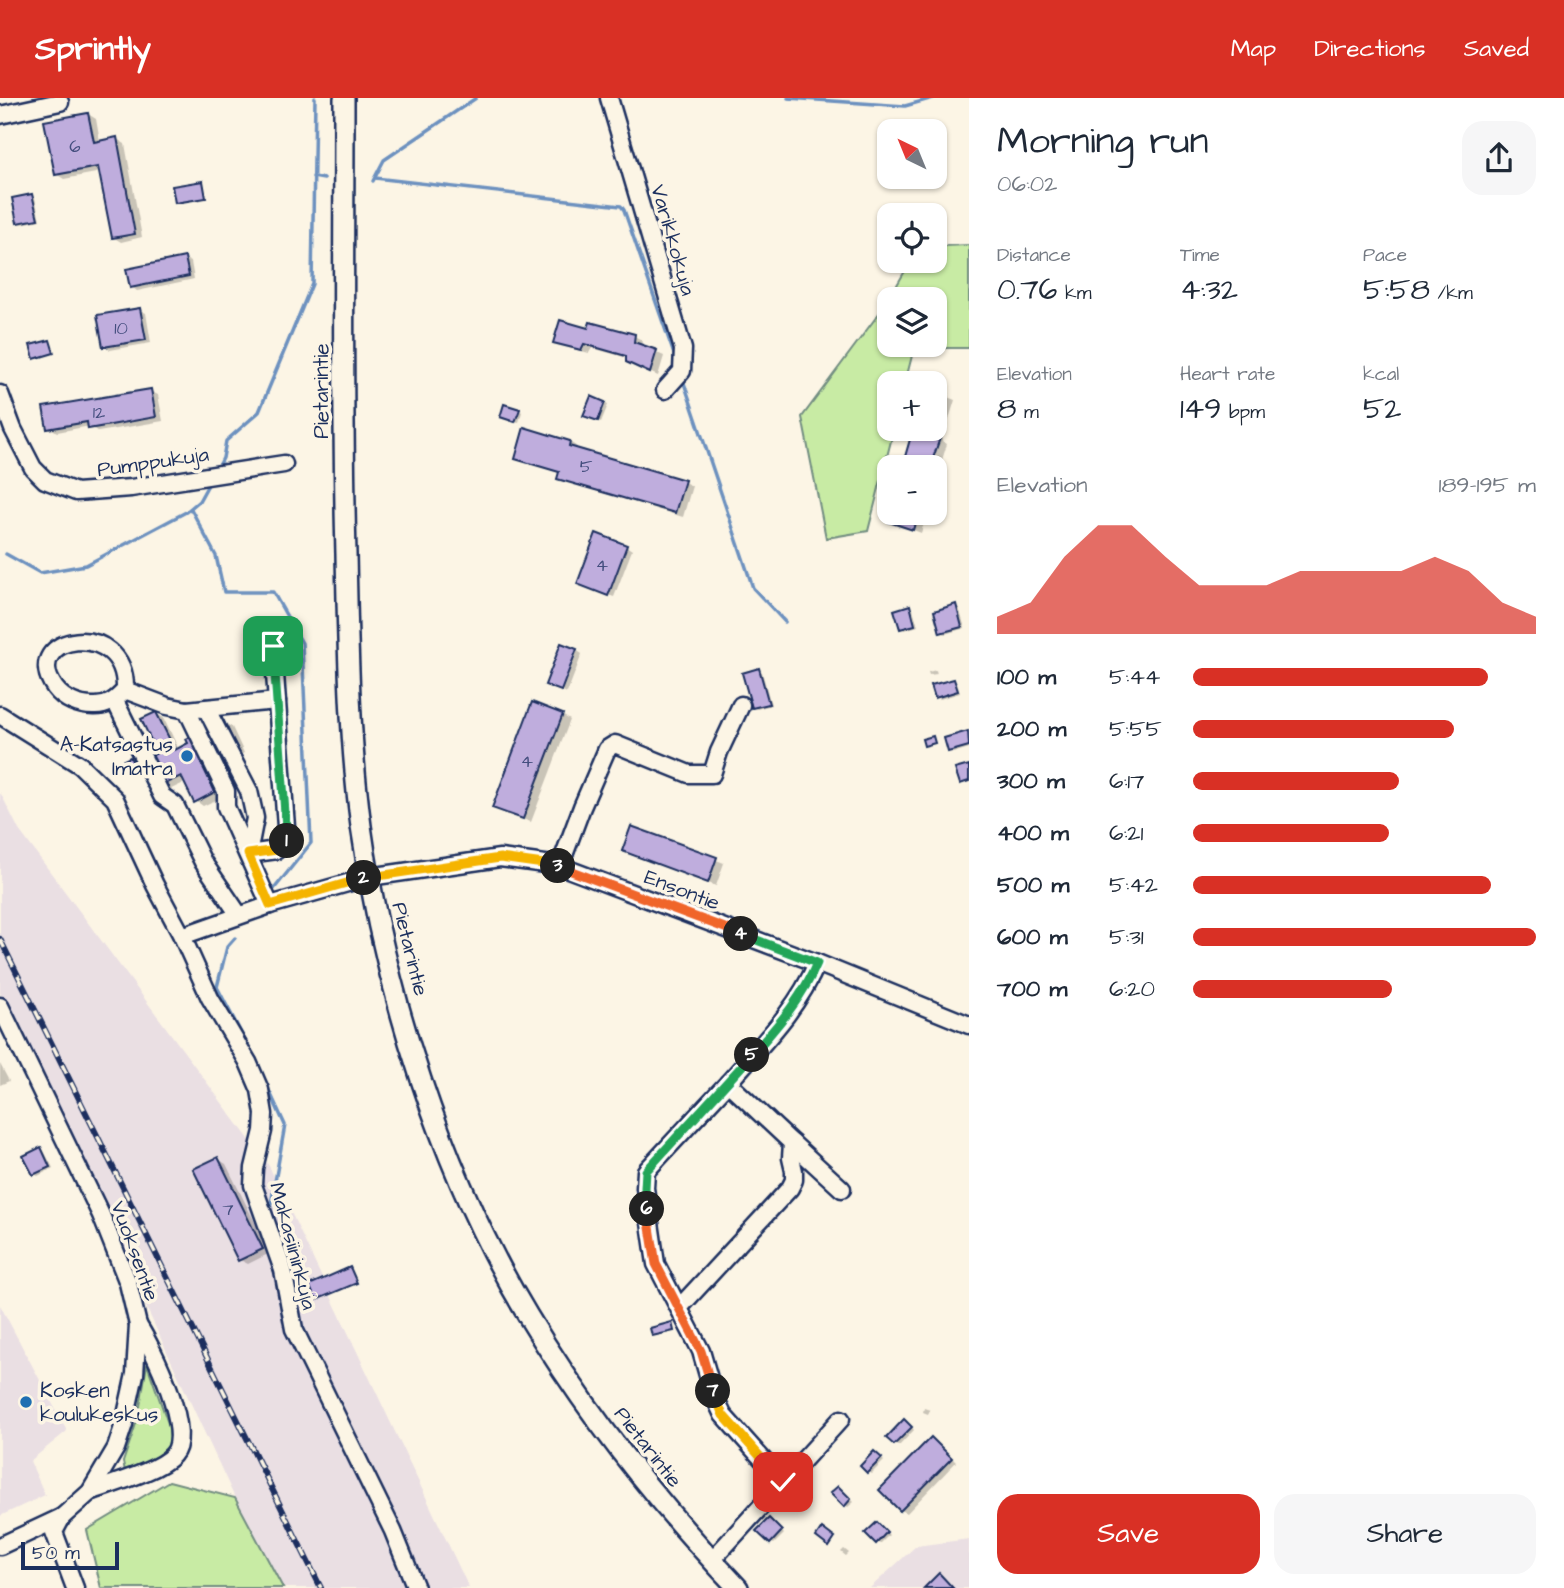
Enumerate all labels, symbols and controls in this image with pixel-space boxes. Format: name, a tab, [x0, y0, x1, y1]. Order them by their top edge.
text: Sprintly	[35, 26, 151, 72]
text: Map	[1231, 32, 1276, 66]
text: Directions	[1314, 32, 1426, 66]
text: Saved	[1464, 32, 1529, 66]
text: Morning run	[997, 116, 1209, 168]
north arrow	[877, 119, 947, 189]
map controls	[877, 119, 947, 525]
button: share	[1462, 121, 1536, 195]
house number: 6	[69, 134, 81, 159]
text: 06:02	[997, 168, 1057, 200]
street label: Varikkokuja	[643, 181, 703, 299]
button: locate	[877, 203, 947, 273]
text: Distance	[997, 242, 1071, 269]
text: Time	[1180, 242, 1220, 269]
text: Pace	[1363, 242, 1407, 269]
text: 0.76	[997, 269, 1057, 311]
text: 4:32	[1180, 269, 1238, 311]
text: 5:58	[1363, 269, 1430, 311]
text: km	[1057, 280, 1092, 307]
text: /km	[1430, 280, 1473, 307]
button: layers	[877, 287, 947, 357]
house number: 10	[114, 316, 128, 341]
street label: Pietarintie	[307, 343, 336, 439]
text: Elevation	[997, 361, 1072, 388]
text: Heart rate	[1180, 361, 1275, 388]
text: kcal	[1363, 361, 1399, 388]
button: +	[877, 371, 947, 441]
text: 8	[997, 388, 1016, 430]
text: 149	[1180, 388, 1221, 430]
text: 52	[1363, 388, 1401, 430]
text: m	[1016, 399, 1039, 426]
text: bpm	[1221, 399, 1265, 426]
house number: 12	[93, 400, 106, 425]
street label: Pumppukuja	[95, 440, 211, 485]
house number: 5	[580, 454, 593, 479]
button: −	[877, 455, 947, 525]
text: Elevation	[997, 469, 1088, 501]
text: 189–195 m	[1438, 469, 1536, 501]
house number: 4	[596, 553, 608, 578]
pin	[243, 616, 303, 676]
icon: arrive	[254, 627, 292, 665]
text: 100 m	[997, 661, 1056, 693]
text: 5:44	[1109, 661, 1160, 693]
text: 200 m	[997, 713, 1066, 745]
text: 5:55	[1109, 713, 1162, 745]
place label: A-Katsastus Imatra	[60, 730, 173, 783]
marker: A-Katsastus Imatra	[179, 748, 195, 764]
house number: 4	[521, 749, 533, 774]
text: 300 m	[997, 765, 1065, 797]
text: 6:17	[1109, 765, 1144, 797]
text: 400 m	[997, 817, 1069, 849]
text: 6:21	[1109, 817, 1143, 849]
pin: 1	[270, 824, 304, 858]
text: 1	[285, 827, 288, 854]
pin: 3	[540, 848, 576, 884]
text: 3	[553, 852, 562, 879]
pin: 2	[346, 860, 382, 896]
street label: Ensontie	[640, 862, 724, 918]
text: 2	[358, 864, 369, 891]
text: 500 m	[997, 869, 1069, 901]
text: 5:42	[1109, 869, 1158, 901]
street label: Pietarintie	[384, 899, 436, 999]
pin: 4	[724, 916, 758, 952]
text: 4	[734, 920, 747, 947]
text: 600 m	[997, 921, 1068, 953]
text: 5:31	[1109, 921, 1144, 953]
text: 700 m	[997, 973, 1067, 1005]
text: 6:20	[1109, 973, 1155, 1005]
pin: 5	[734, 1038, 770, 1072]
text: 5	[745, 1041, 758, 1068]
street label: Makasiininkuja	[262, 1179, 324, 1313]
pin: 6	[630, 1192, 664, 1226]
text: 6	[641, 1195, 652, 1222]
street label: Vuoksentie	[104, 1197, 166, 1305]
house number: 7	[222, 1197, 234, 1222]
pin: 7	[696, 1374, 730, 1408]
place label: Kosken koulukeskus	[40, 1376, 158, 1429]
text: 7	[707, 1377, 718, 1404]
marker: Kosken koulukeskus	[18, 1394, 34, 1410]
street label: Pietarintie	[607, 1400, 689, 1494]
pin	[753, 1452, 813, 1512]
icon: check	[764, 1463, 802, 1501]
button: Save	[997, 1494, 1260, 1574]
button: Share	[1274, 1494, 1536, 1574]
scale bar	[21, 1539, 119, 1571]
text: 50 m	[32, 1540, 80, 1567]

